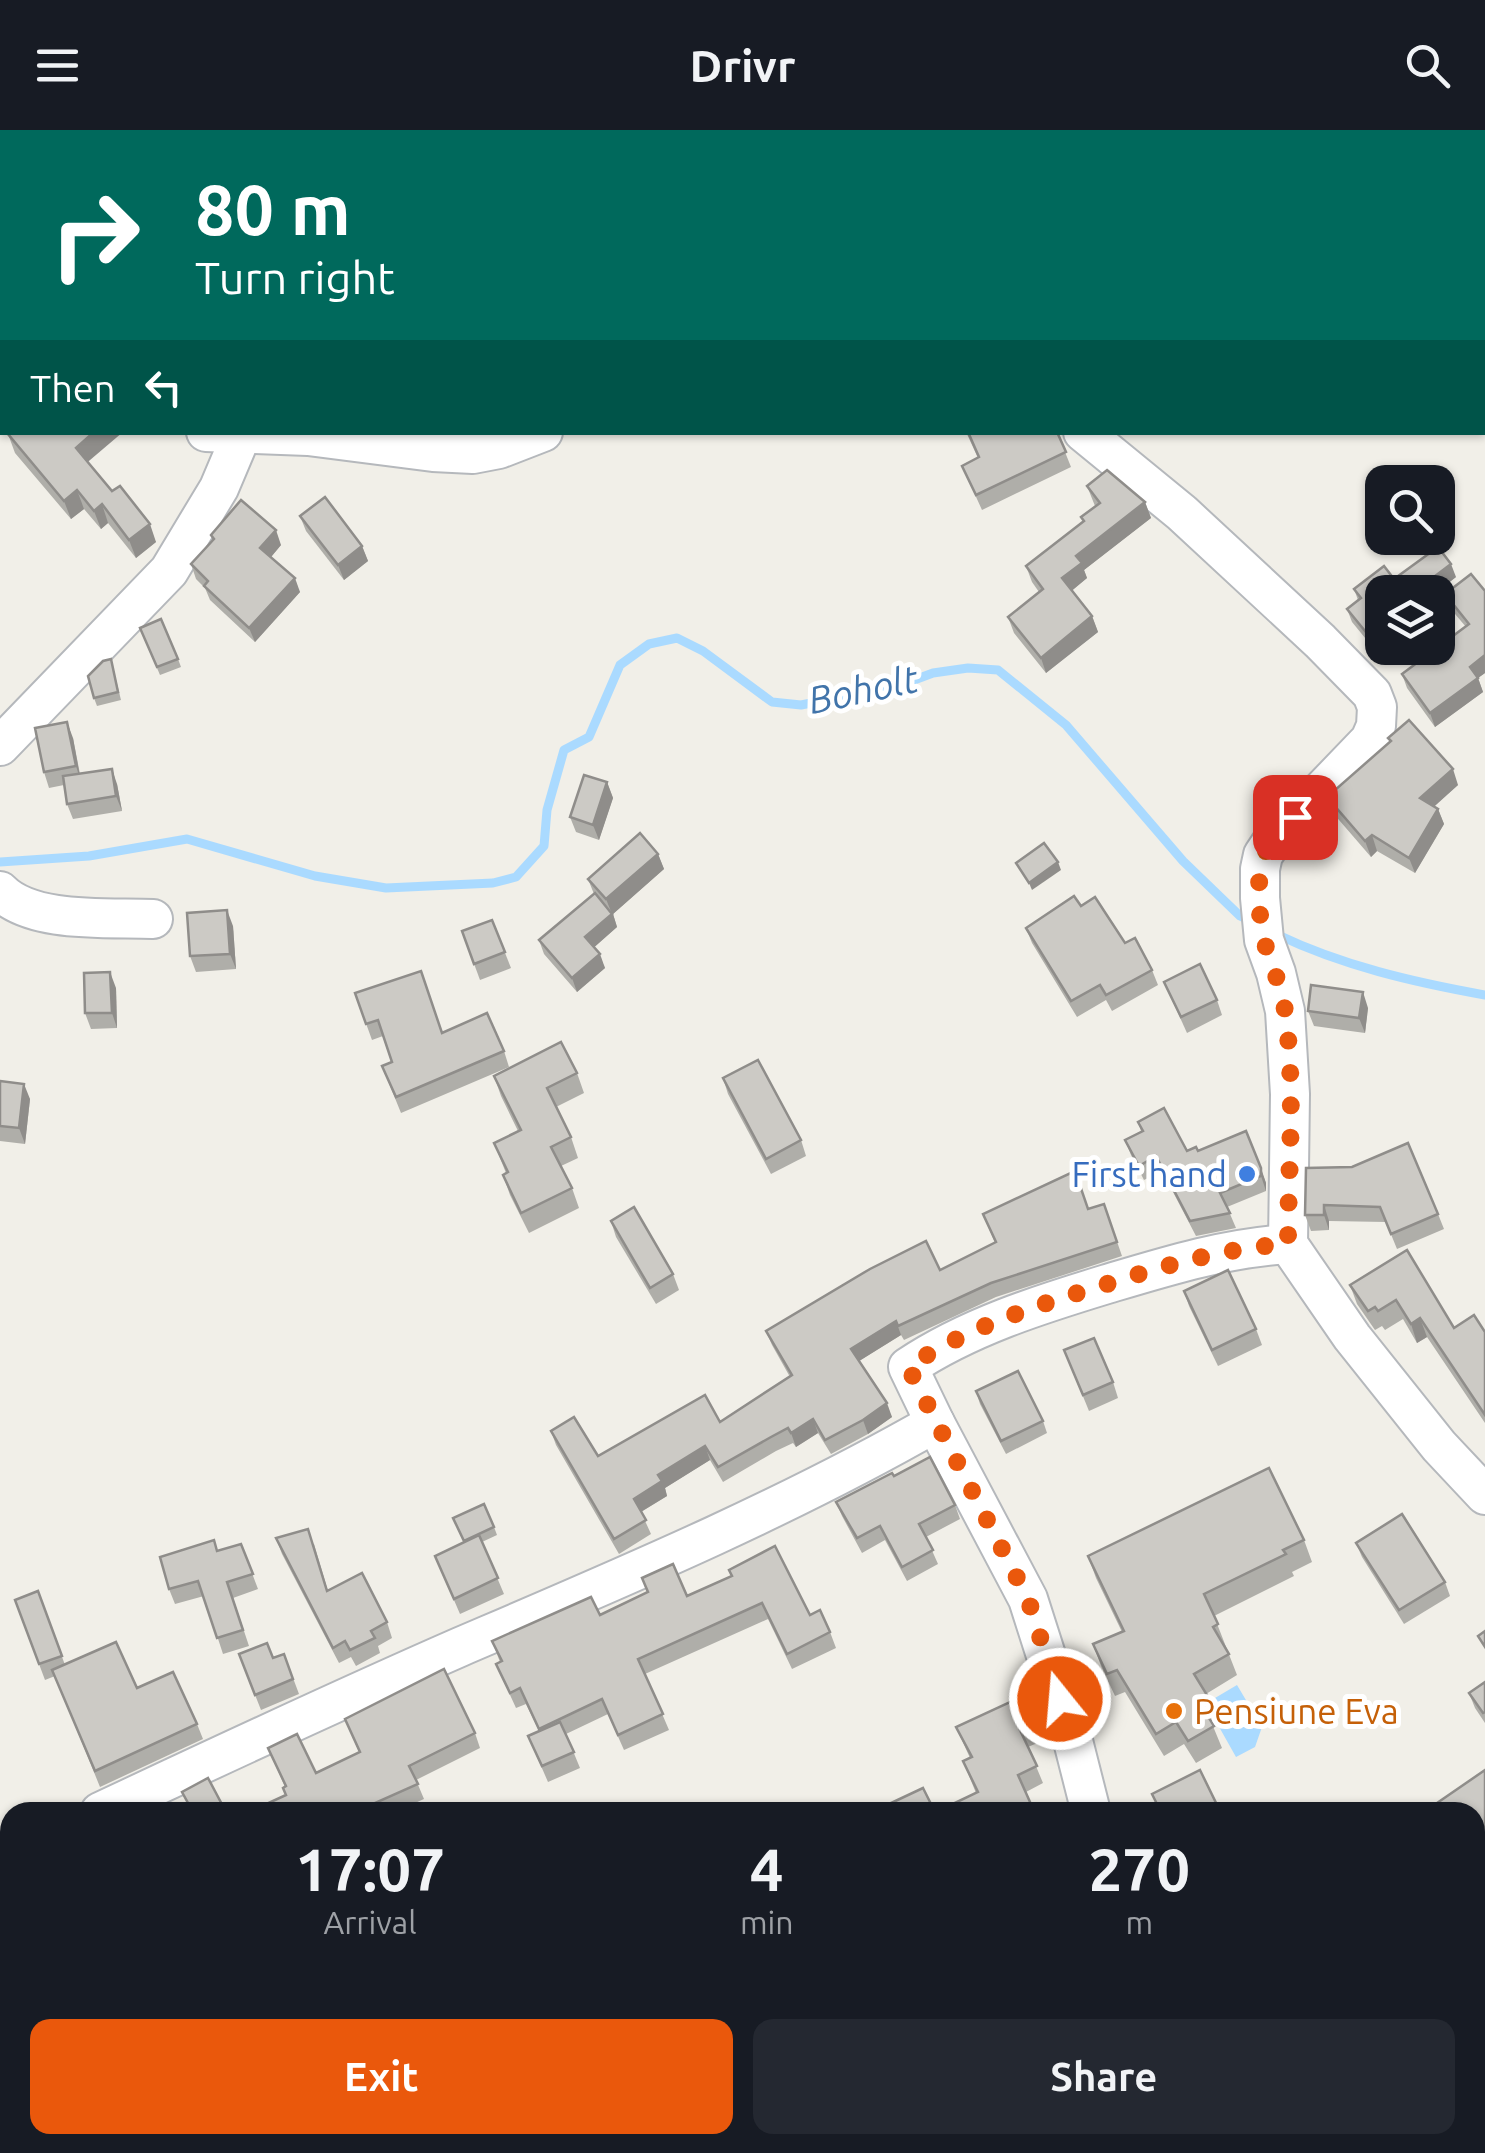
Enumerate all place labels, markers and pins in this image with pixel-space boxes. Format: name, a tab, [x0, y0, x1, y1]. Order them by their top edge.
pin	[1253, 775, 1338, 860]
place label: First hand	[1071, 1154, 1227, 1194]
marker: First hand	[1236, 1163, 1258, 1185]
place label: Pensiune Eva	[1194, 1691, 1399, 1731]
marker: Pensiune Eva	[1163, 1700, 1185, 1722]

